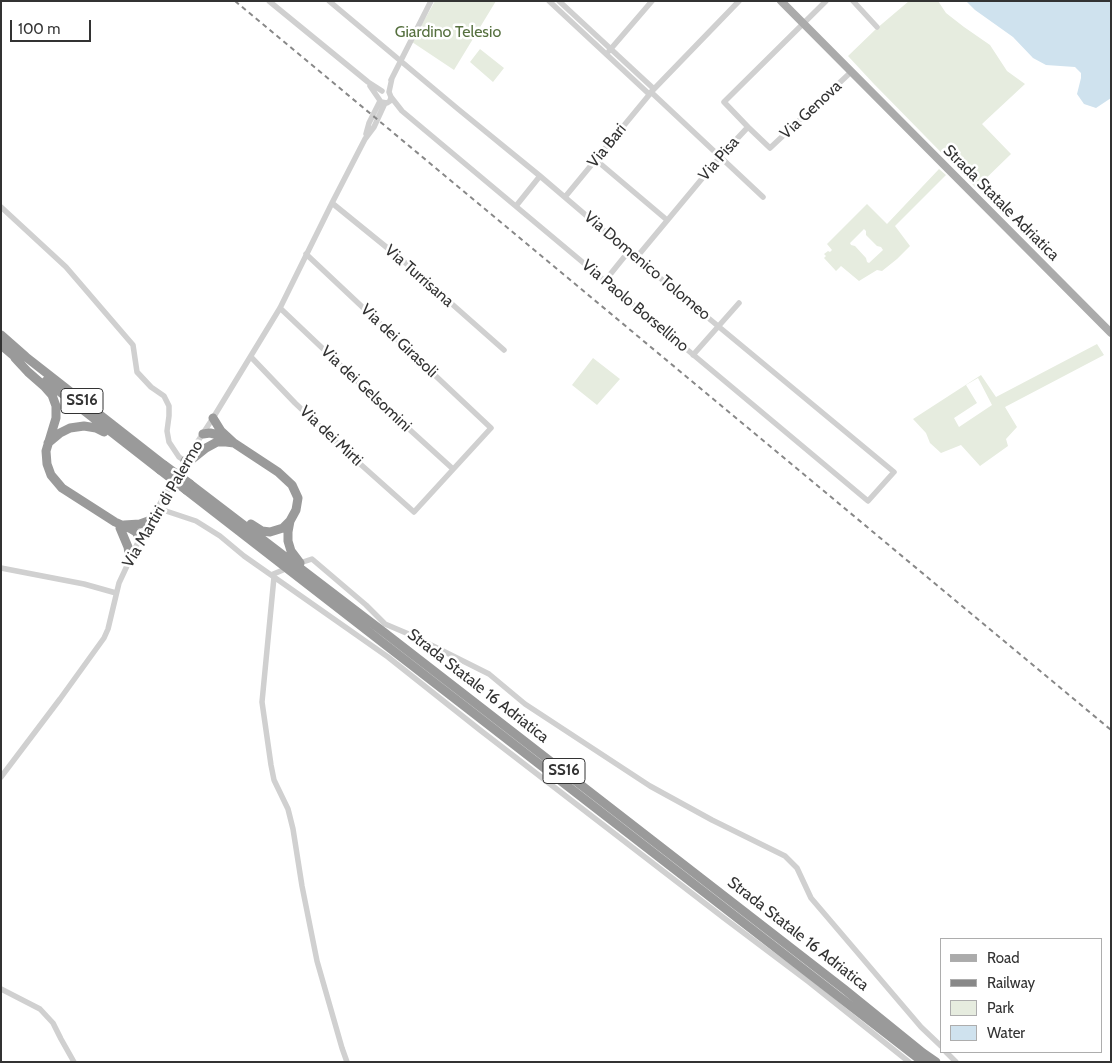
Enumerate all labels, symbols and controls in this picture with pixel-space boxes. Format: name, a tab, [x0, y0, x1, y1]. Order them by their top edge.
scale bar	[12, 10, 94, 42]
text: 100 m	[18, 20, 60, 38]
park label: Giardino Telesio	[395, 22, 501, 42]
street label: Via Genova	[776, 77, 846, 143]
street label: Via Bari	[584, 120, 630, 172]
street label: Via Pisa	[695, 133, 743, 185]
street label: Strada Statale Adriatica	[939, 141, 1063, 265]
street label: Via Domenico Tolomeo	[580, 207, 714, 325]
street label: Via Turrisana	[381, 241, 457, 311]
street label: Via Paolo Borsellino	[578, 256, 692, 356]
street label: Via dei Girasoli	[356, 300, 442, 382]
street label: Via dei Gelsomini	[317, 342, 415, 436]
road number: SS16	[61, 388, 103, 414]
street label: Via dei Mirti	[295, 402, 367, 470]
street label: Via Martiri di Palermo	[119, 437, 207, 571]
street label: Strada Statale 16 Adriatica	[404, 625, 552, 747]
road number: SS16	[543, 758, 585, 784]
street label: Strada Statale 16 Adriatica	[724, 873, 872, 995]
legend	[940, 938, 1102, 1053]
text: Road	[987, 949, 1020, 967]
text: Railway	[987, 974, 1035, 992]
text: Park	[987, 999, 1014, 1017]
text: Water	[987, 1024, 1025, 1042]

